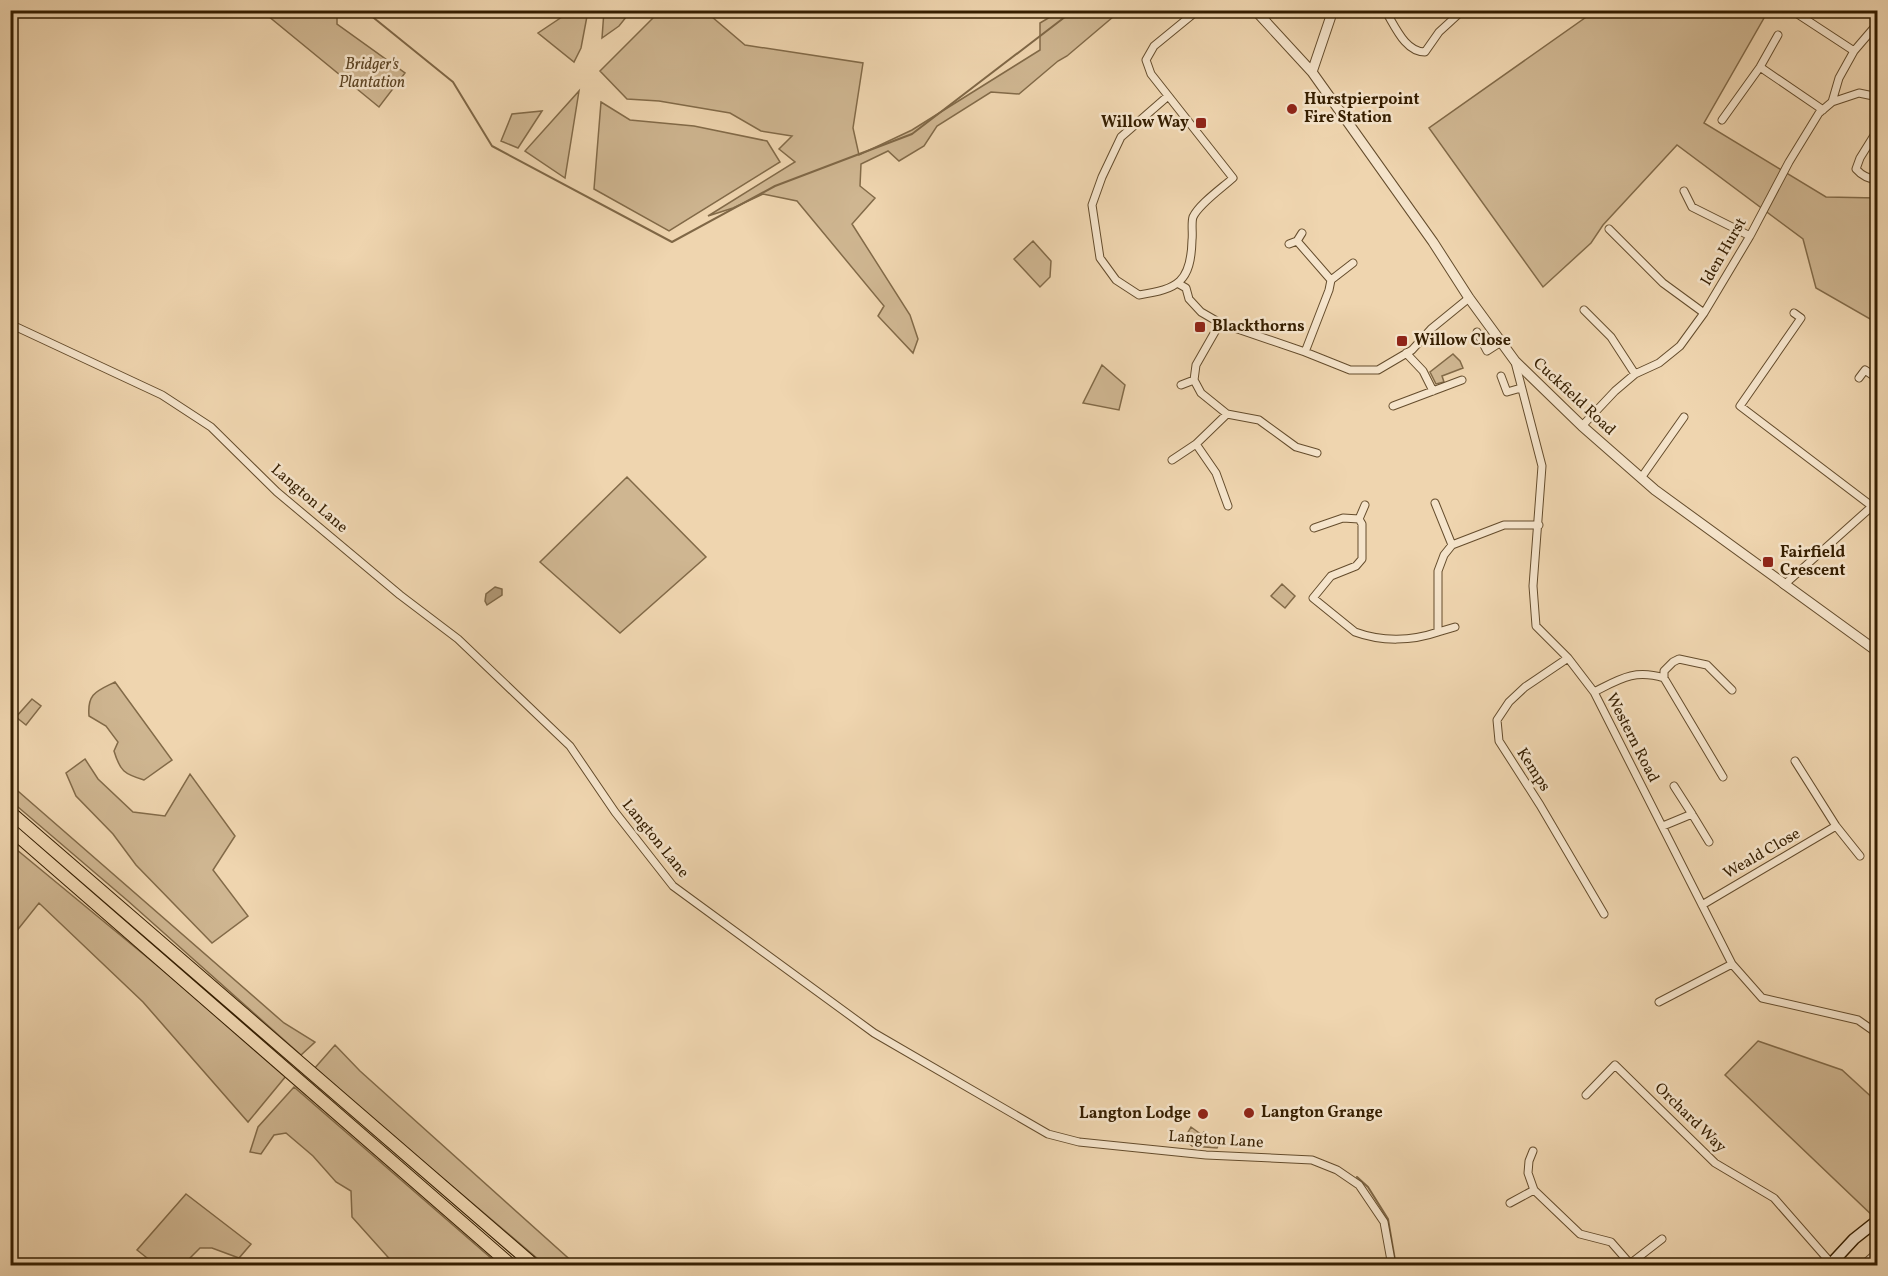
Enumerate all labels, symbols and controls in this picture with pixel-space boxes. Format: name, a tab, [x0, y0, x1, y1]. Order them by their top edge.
park label: Bridger's Plantation	[339, 54, 405, 94]
place label: Hurstpierpoint Fire Station	[1304, 89, 1420, 129]
marker: Hurstpierpoint Fire Station	[1285, 102, 1299, 116]
place label: Willow Way	[1101, 112, 1189, 134]
marker: Willow Way	[1194, 116, 1208, 130]
street label: Iden Hurst	[1696, 214, 1753, 290]
place label: Blackthorns	[1212, 316, 1305, 338]
marker: Blackthorns	[1193, 320, 1207, 334]
place label: Willow Close	[1414, 330, 1511, 352]
marker: Willow Close	[1395, 334, 1409, 348]
street label: Cuckfield Road	[1528, 353, 1620, 441]
street label: Langton Lane	[266, 459, 352, 539]
place label: Fairfield Crescent	[1780, 542, 1846, 582]
marker: Fairfield Crescent	[1761, 555, 1775, 569]
street label: Western Road	[1600, 689, 1664, 787]
street label: Kemps	[1511, 744, 1555, 796]
street label: Langton Lane	[616, 795, 694, 883]
street label: Weald Close	[1719, 823, 1805, 885]
street label: Orchard Way	[1649, 1078, 1731, 1158]
place label: Langton Grange	[1261, 1102, 1383, 1124]
place label: Langton Lodge	[1079, 1103, 1191, 1125]
marker: Langton Grange	[1242, 1106, 1256, 1120]
marker: Langton Lodge	[1196, 1107, 1210, 1121]
street label: Langton Lane	[1168, 1126, 1264, 1154]

